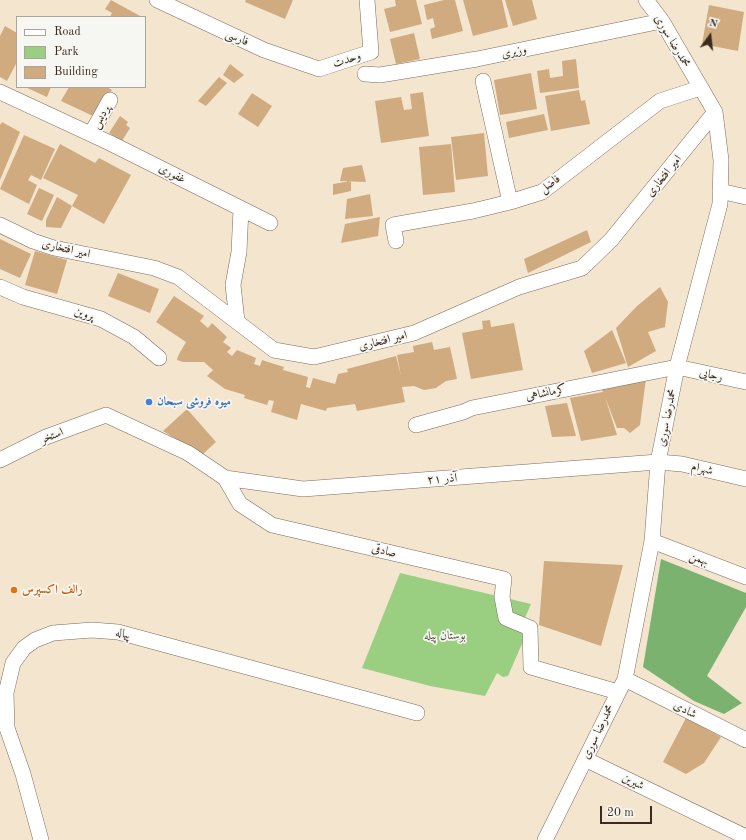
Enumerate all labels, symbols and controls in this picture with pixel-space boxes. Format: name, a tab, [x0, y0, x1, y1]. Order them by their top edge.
street label: محمدرضا سوری	[651, 12, 693, 70]
legend	[16, 16, 146, 88]
north arrow	[690, 16, 730, 56]
text: N	[708, 18, 719, 30]
text: Road	[54, 26, 81, 38]
street label: فارسی	[223, 27, 251, 49]
street label: وزیری	[500, 42, 528, 62]
text: Park	[54, 46, 79, 58]
street label: وحدت	[331, 49, 363, 71]
text: Building	[54, 66, 98, 78]
street label: پردیس	[88, 102, 114, 132]
street label: امیر افتخاری	[643, 152, 685, 200]
street label: غفوری	[156, 161, 188, 187]
street label: فاضل	[537, 172, 563, 196]
street label: امیر افتخاری	[40, 236, 92, 262]
street label: پروین	[72, 304, 96, 324]
street label: امیر افتخاری	[357, 328, 409, 354]
street label: رجایی	[698, 365, 724, 385]
street label: کرمانشاهی	[524, 382, 568, 404]
street label: محمدرضا سوری	[654, 388, 680, 448]
place label: میوه فروشی سبحان	[157, 395, 231, 409]
marker: میوه فروشی سبحان	[144, 397, 154, 407]
street label: استخر	[38, 425, 66, 447]
street label: شهرام	[690, 460, 714, 478]
street label: ۲۱ آذر	[426, 471, 458, 487]
street label: صادقی	[370, 541, 398, 561]
street label: بهمن	[687, 549, 711, 569]
place label: رالف اکسپرس	[22, 583, 83, 597]
marker: رالف اکسپرس	[9, 585, 19, 595]
street label: پیاله	[114, 625, 132, 643]
park label: بوستان پیله	[424, 629, 466, 643]
street label: شادی	[671, 698, 699, 722]
street label: محمدرضا سوری	[579, 703, 617, 761]
street label: شیرین	[620, 771, 646, 793]
scale bar	[602, 798, 654, 824]
text: 20 m	[607, 807, 634, 819]

